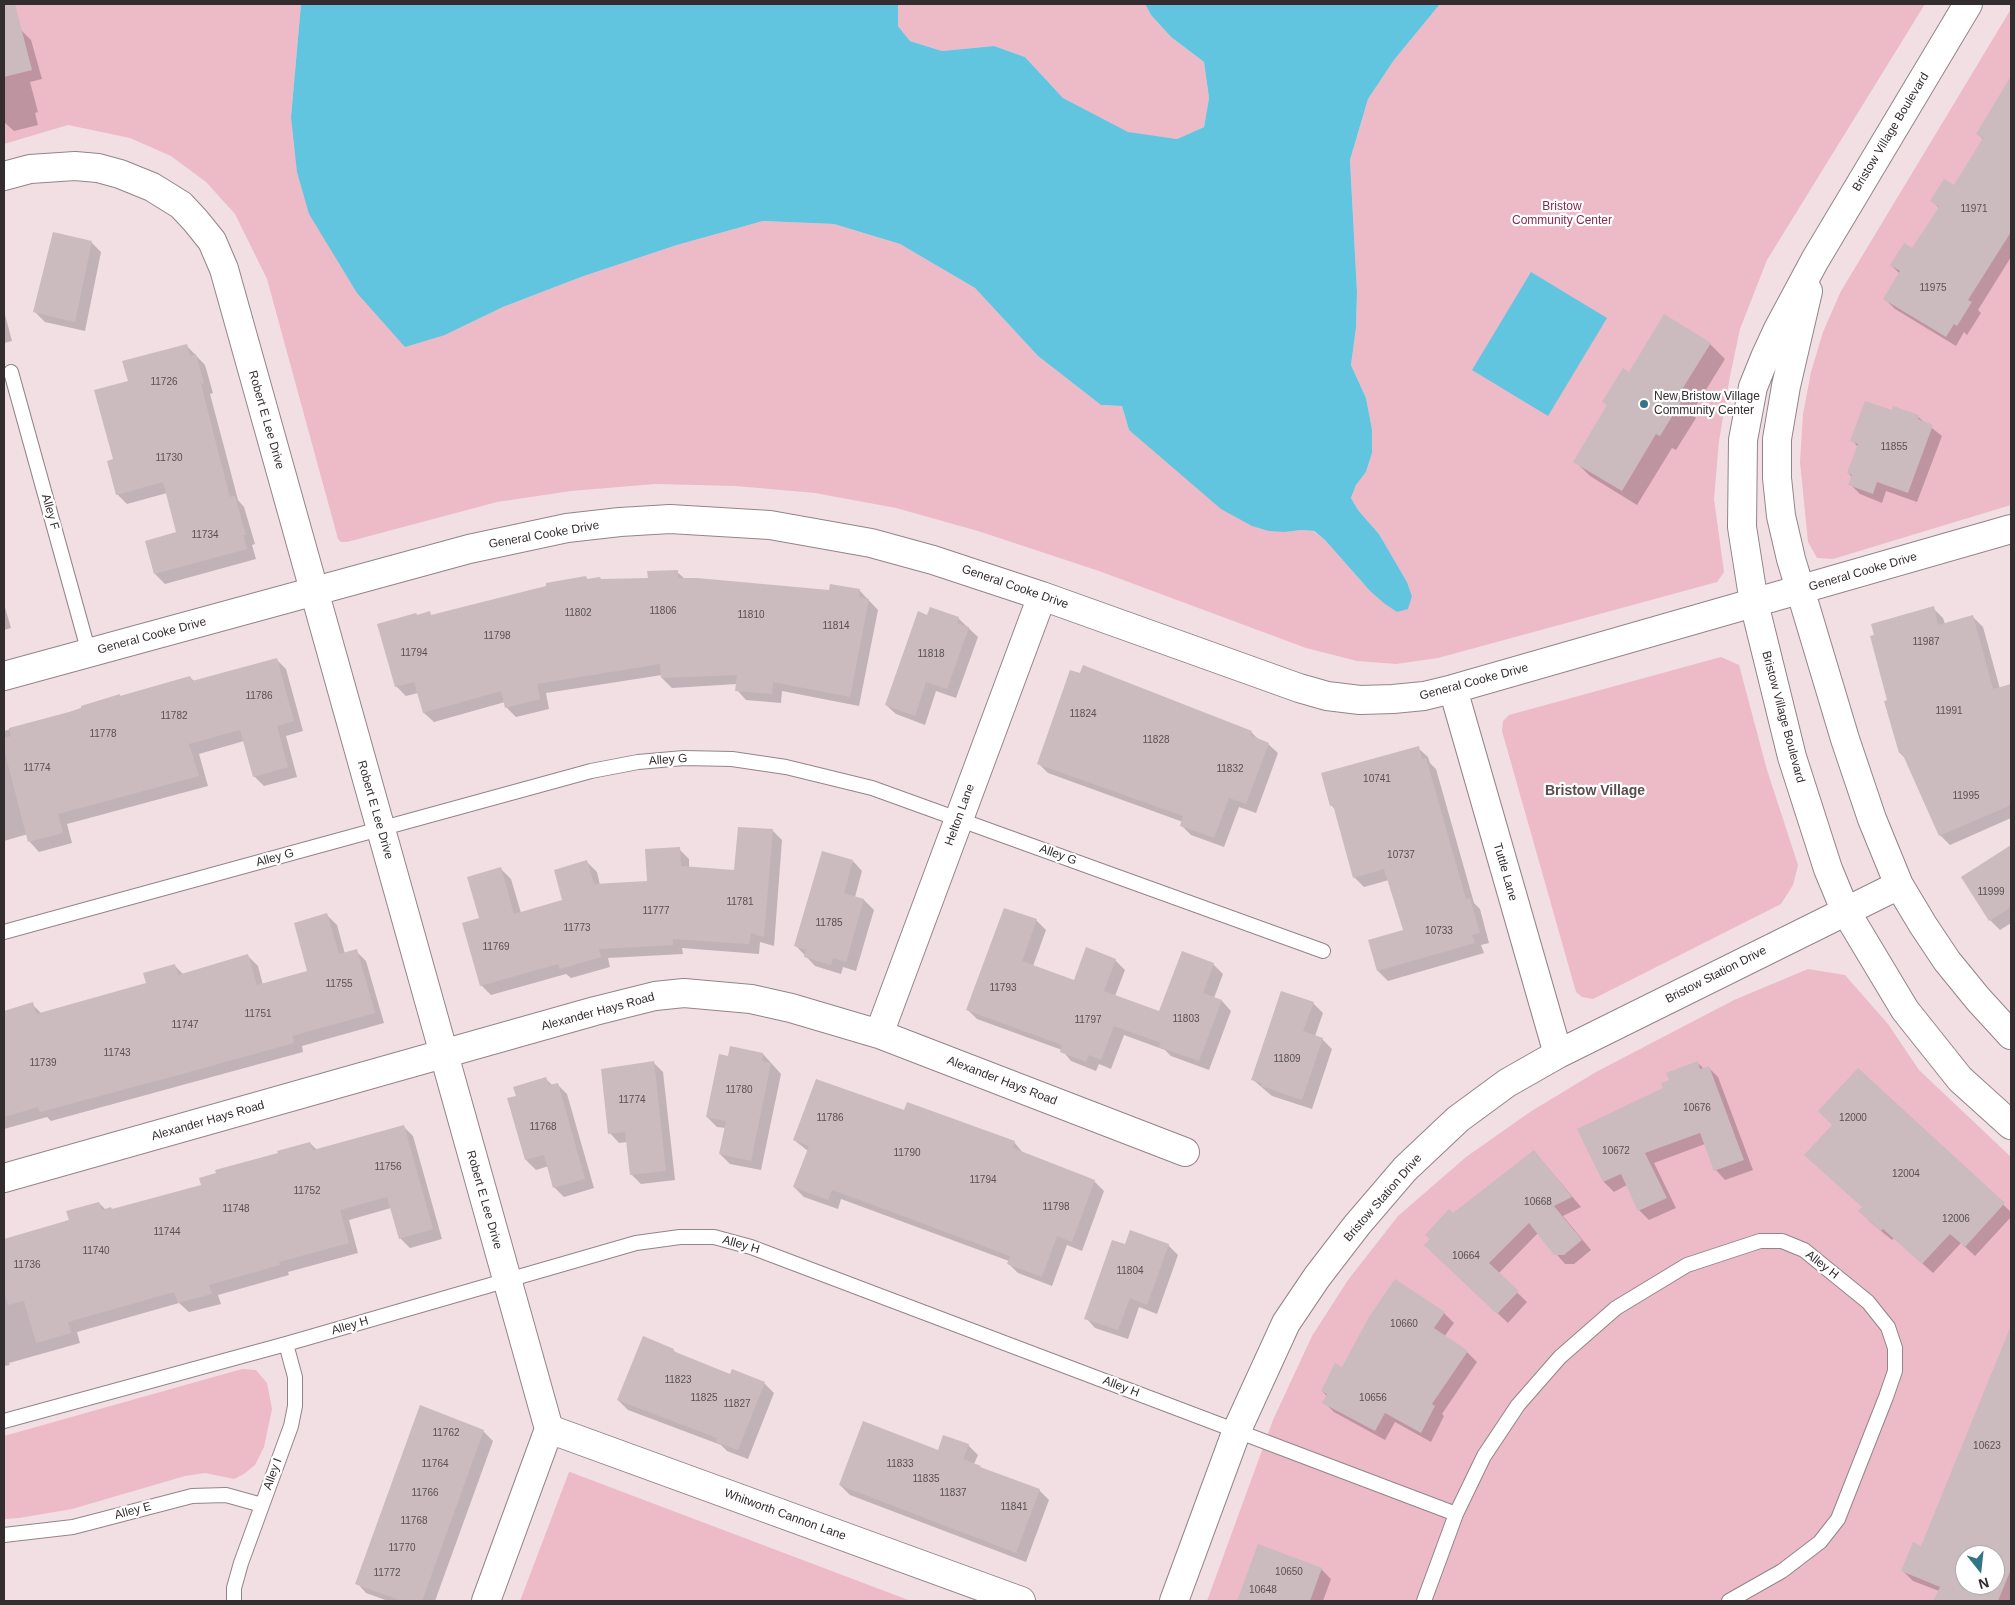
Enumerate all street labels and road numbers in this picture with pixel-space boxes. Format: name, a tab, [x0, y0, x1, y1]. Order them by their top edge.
street label: Bristow Village Boulevard	[1850, 70, 1932, 194]
street label: Robert E Lee Drive	[245, 369, 287, 471]
street label: Alley F	[38, 492, 62, 532]
street label: General Cooke Drive	[488, 518, 600, 552]
street label: General Cooke Drive	[1807, 550, 1919, 594]
street label: General Cooke Drive	[960, 562, 1070, 612]
street label: General Cooke Drive	[96, 615, 208, 657]
street label: Bristow Village Boulevard	[1758, 650, 1808, 784]
street label: General Cooke Drive	[1418, 661, 1530, 703]
street label: Alley G	[648, 751, 688, 769]
street label: Robert E Lee Drive	[354, 759, 396, 861]
street label: Helton Lane	[942, 782, 978, 848]
street label: Tuttle Lane	[1490, 841, 1520, 903]
street label: Alley G	[1037, 842, 1079, 868]
street label: Alley G	[254, 846, 296, 870]
street label: Bristow Station Drive	[1663, 943, 1769, 1007]
street label: Alexander Hays Road	[540, 990, 656, 1034]
street label: Alexander Hays Road	[945, 1053, 1059, 1109]
street label: Alexander Hays Road	[150, 1098, 266, 1144]
street label: Robert E Lee Drive	[463, 1149, 505, 1251]
street label: Bristow Station Drive	[1341, 1151, 1425, 1245]
street label: Alley H	[721, 1233, 761, 1257]
street label: Alley H	[1803, 1248, 1841, 1282]
street label: Alley H	[330, 1314, 370, 1338]
street label: Alley H	[1101, 1373, 1141, 1401]
street label: Alley I	[261, 1456, 285, 1492]
street label: Whitworth Cannon Lane	[722, 1486, 848, 1544]
street label: Alley E	[113, 1499, 153, 1523]

